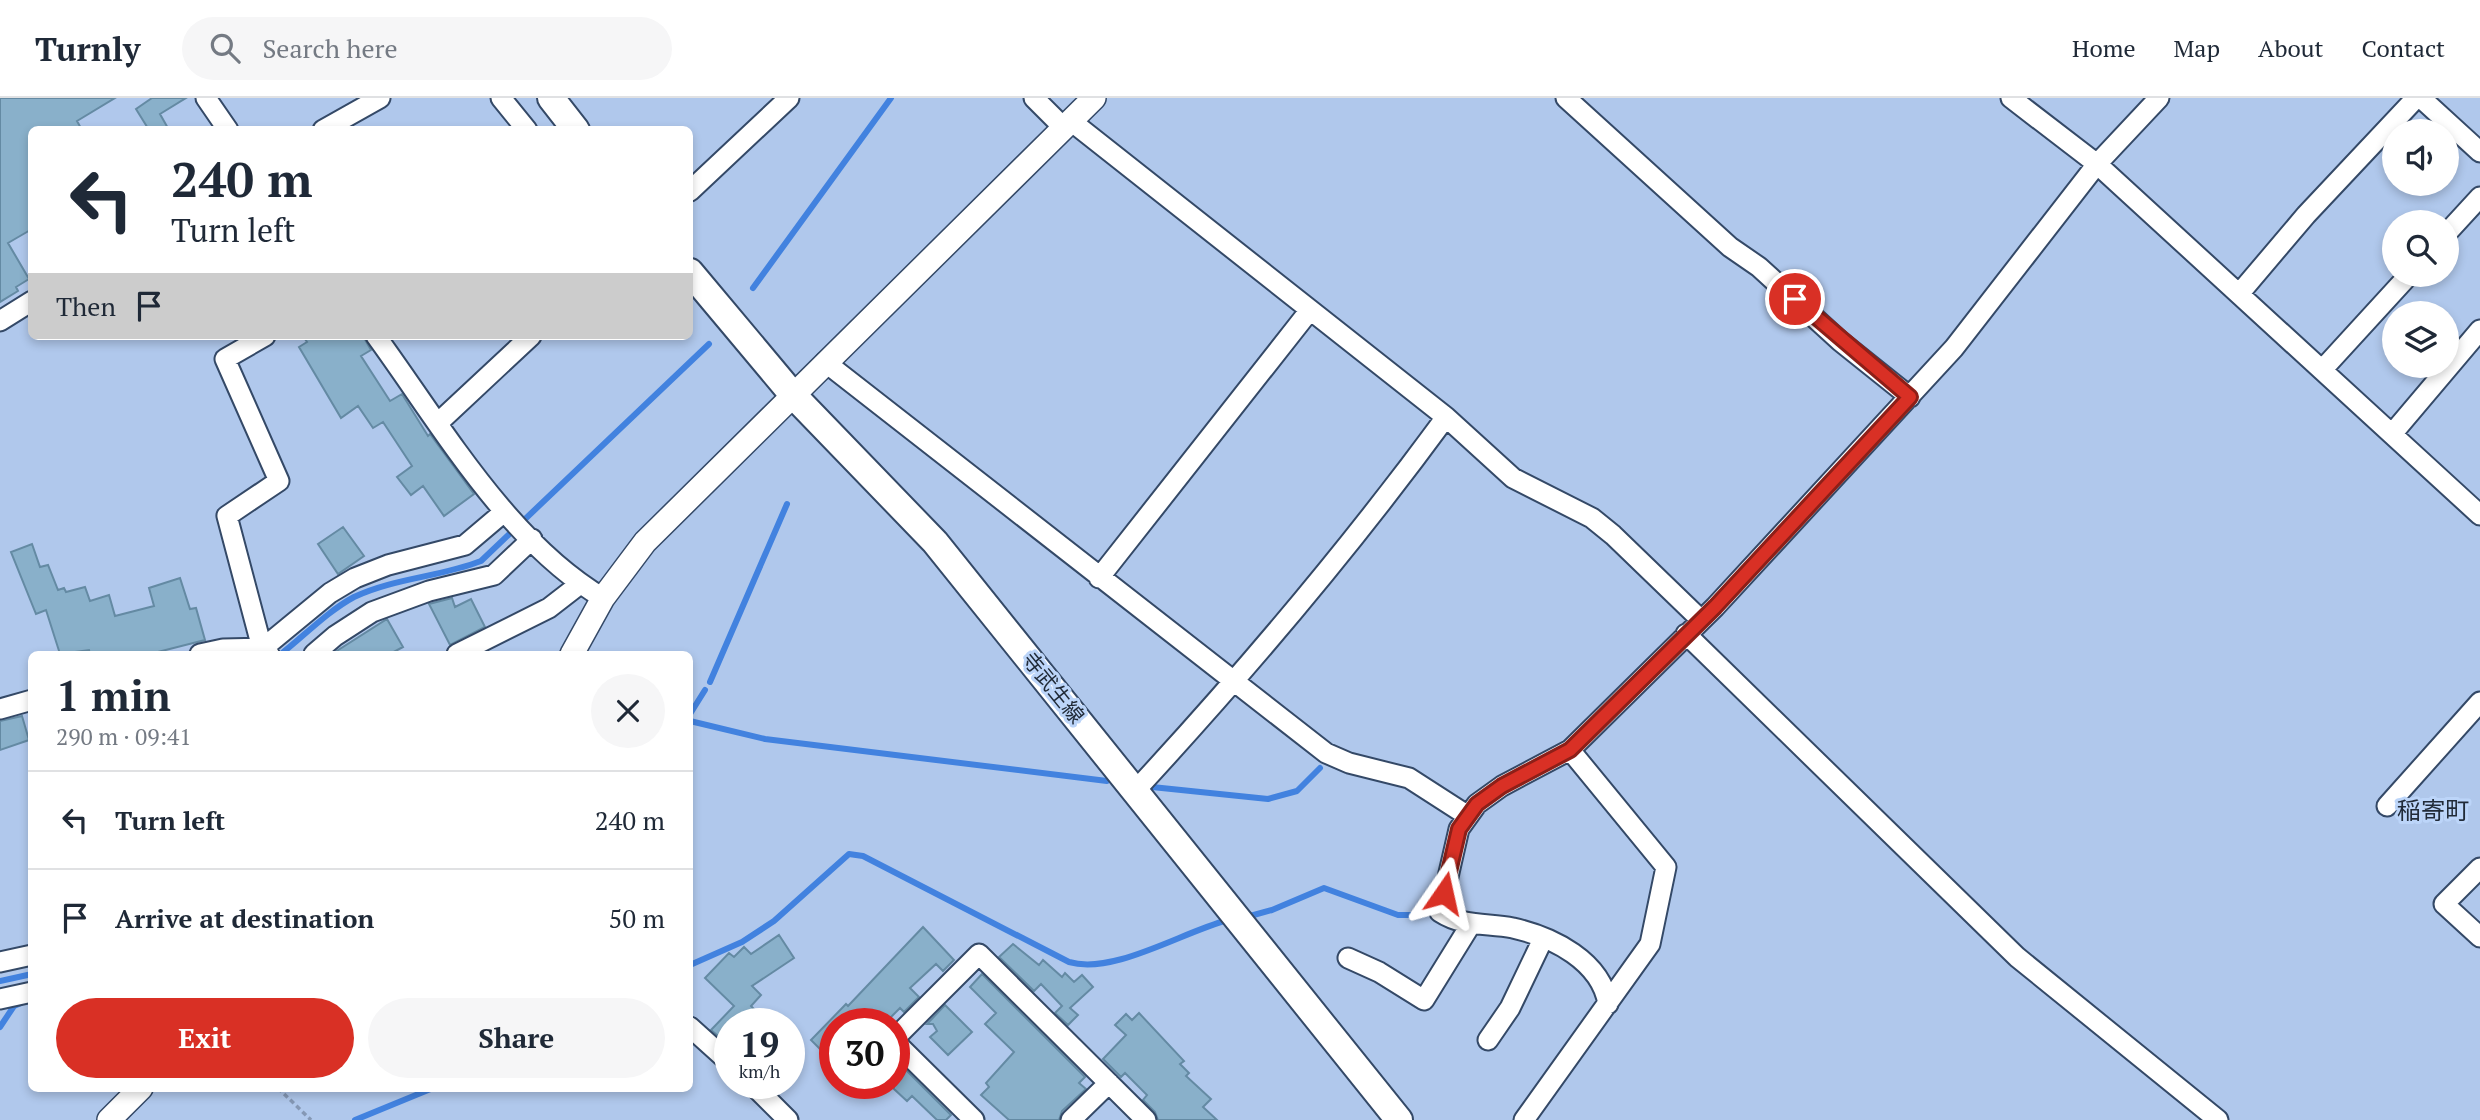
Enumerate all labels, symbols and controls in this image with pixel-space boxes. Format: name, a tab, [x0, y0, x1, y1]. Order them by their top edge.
search box	[182, 17, 672, 80]
text: Turnly	[35, 27, 140, 70]
icon: search	[206, 29, 244, 67]
text: Search here	[262, 31, 398, 65]
text: Home	[2072, 32, 2136, 64]
text: Map	[2174, 32, 2220, 64]
text: About	[2258, 32, 2324, 64]
text: Contact	[2362, 32, 2445, 64]
map controls	[2382, 119, 2459, 378]
button: sound	[2382, 119, 2459, 196]
text: 240 m	[171, 146, 313, 211]
icon: left	[56, 154, 147, 245]
text: Turn left	[171, 209, 295, 251]
button: search	[2382, 210, 2459, 287]
pin	[1765, 269, 1825, 329]
icon: arrive	[1776, 280, 1814, 318]
icon: arrive	[130, 287, 168, 325]
text: Then	[56, 289, 116, 323]
button: layers	[2382, 301, 2459, 378]
street label: 寺武生線	[1016, 646, 1091, 729]
text: 1 min	[56, 667, 171, 723]
button: close	[591, 674, 665, 748]
text: 290 m · 09:41	[56, 721, 191, 752]
district label: 稲寄町	[2397, 794, 2469, 826]
icon: left	[56, 801, 94, 839]
text: Turn left	[115, 803, 225, 837]
text: 240 m	[595, 803, 665, 837]
position arrow	[1407, 856, 1481, 930]
icon: arrive	[56, 899, 94, 937]
text: Arrive at destination	[115, 901, 374, 935]
text: 50 m	[609, 901, 665, 935]
button: Exit	[56, 998, 354, 1078]
button: Share	[368, 998, 665, 1078]
speed limit sign: 30	[819, 1008, 910, 1099]
text: 19	[740, 1021, 779, 1067]
text: km/h	[739, 1059, 780, 1083]

